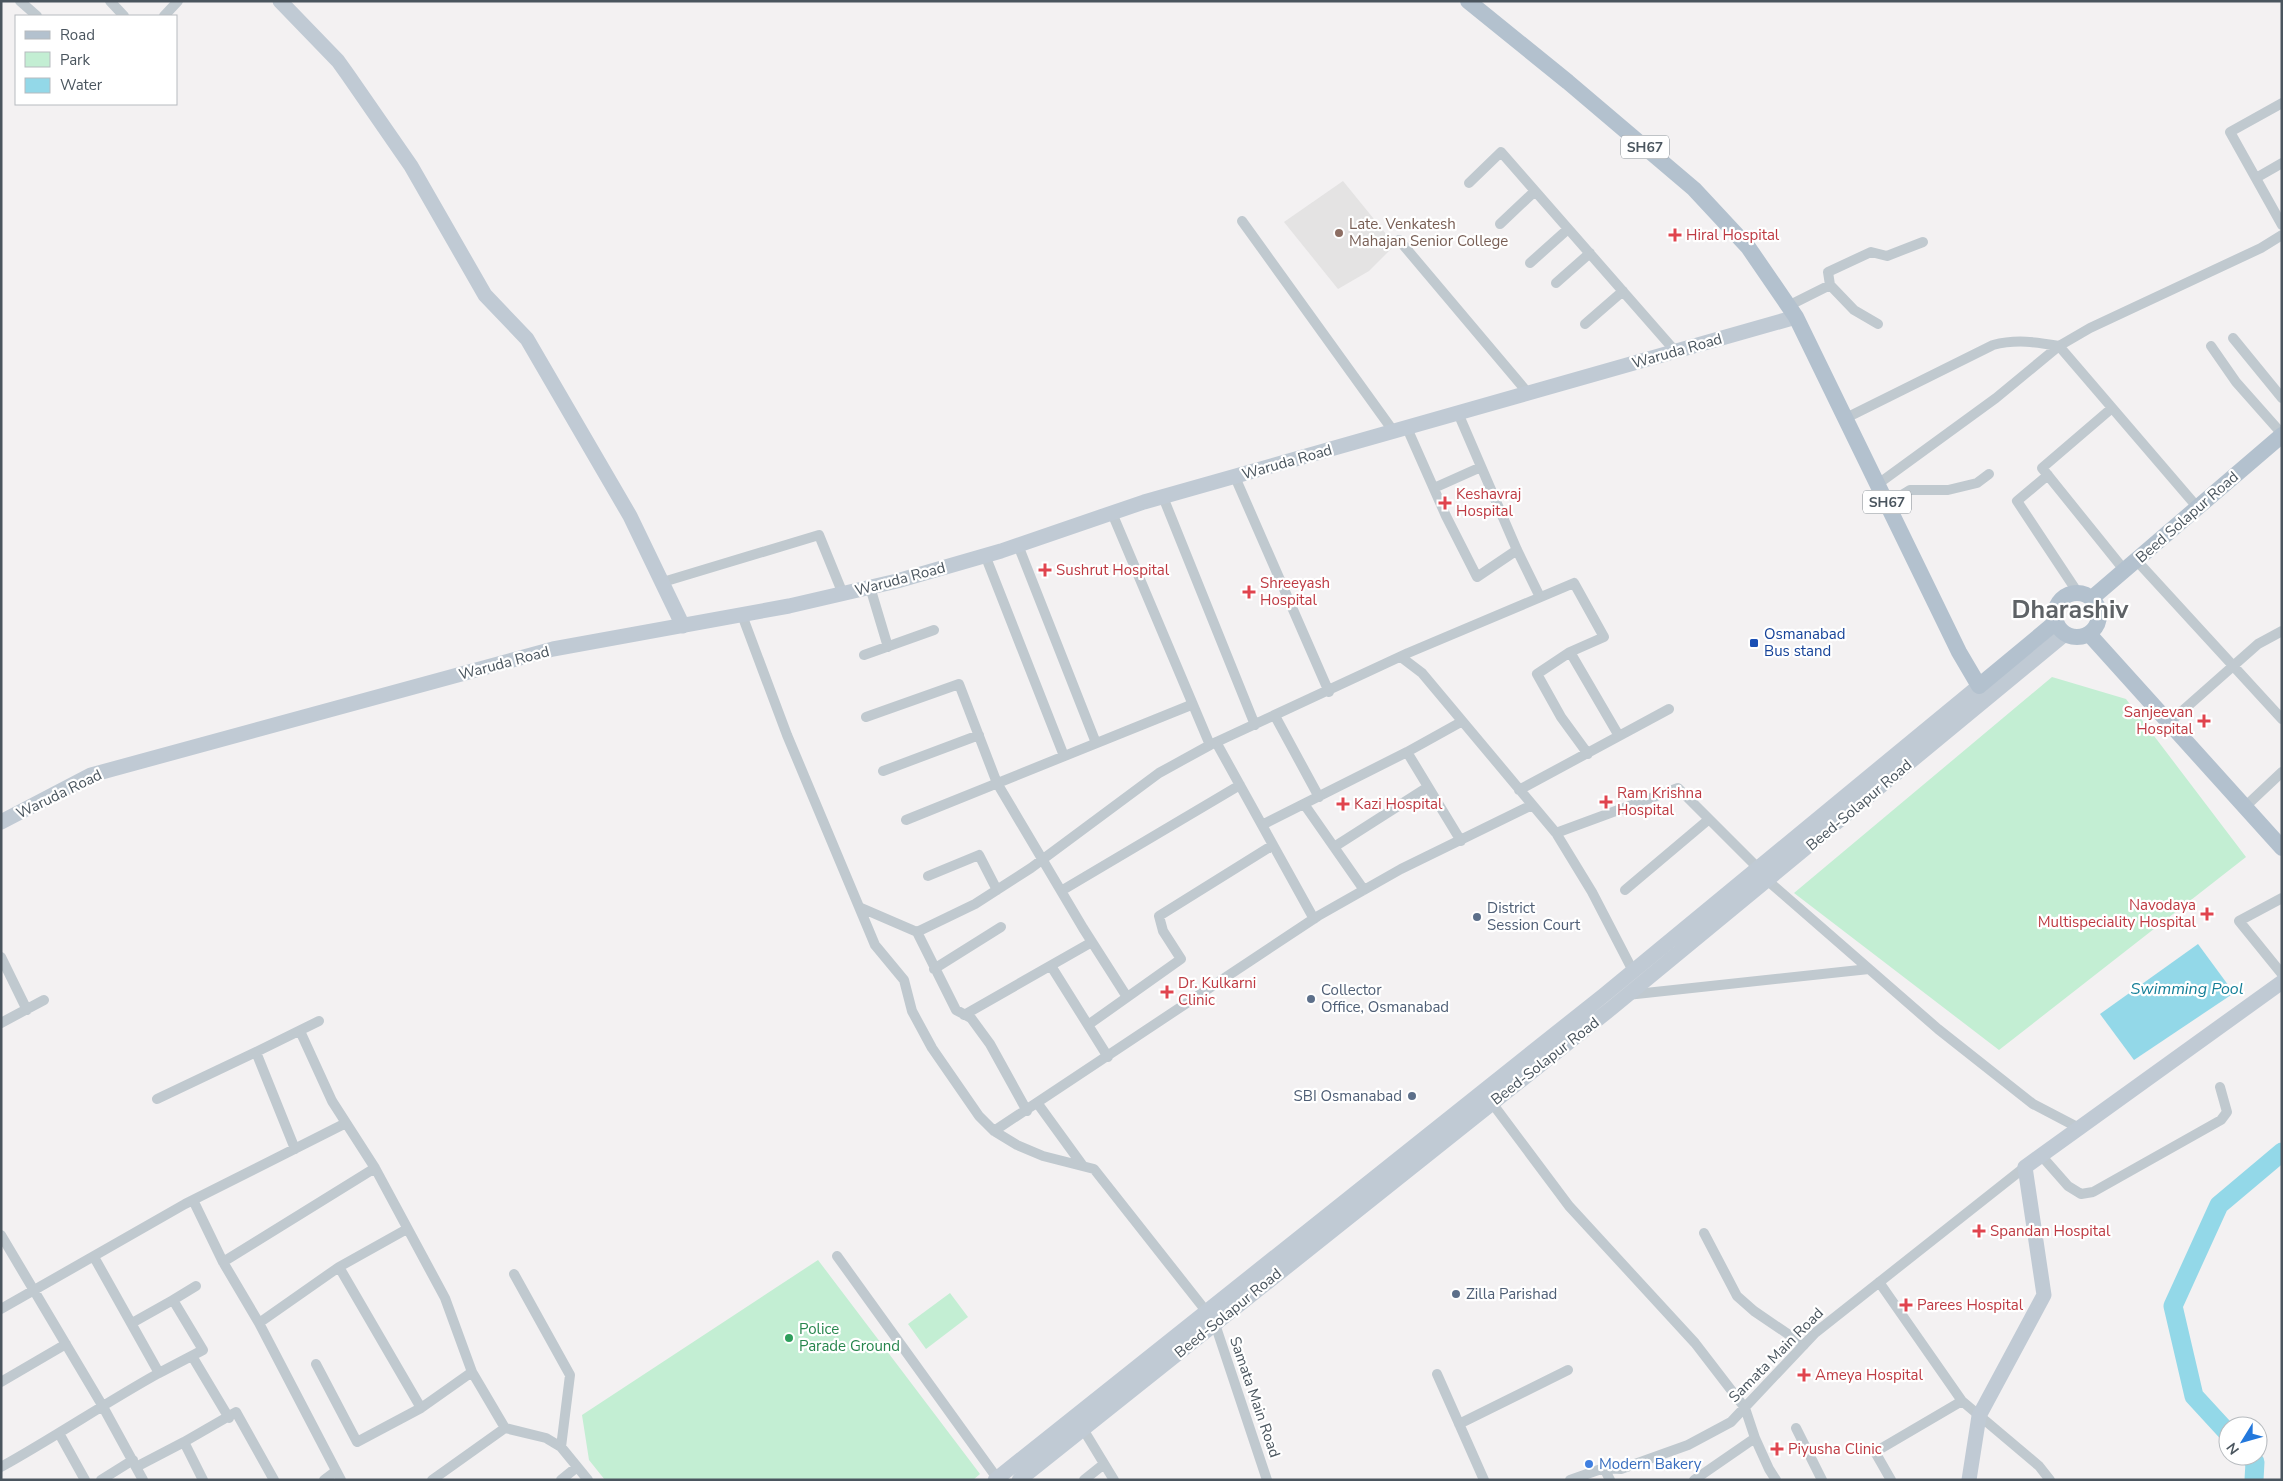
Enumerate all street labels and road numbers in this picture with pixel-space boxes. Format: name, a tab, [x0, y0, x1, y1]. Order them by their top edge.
road number: SH67	[1621, 136, 1669, 158]
street label: Waruda Road	[1630, 329, 1724, 373]
street label: Waruda Road	[1240, 440, 1334, 484]
street label: Beed Solapur Road	[2131, 467, 2243, 567]
road number: SH67	[1863, 491, 1911, 514]
street label: Waruda Road	[853, 557, 947, 601]
street label: Waruda Road	[457, 641, 551, 685]
street label: Beed-Solapur Road	[1802, 755, 1916, 855]
street label: Waruda Road	[13, 765, 105, 823]
street label: Beed-Solapur Road	[1487, 1012, 1603, 1110]
street label: Beed-Solapur Road	[1170, 1264, 1286, 1362]
street label: Samata Main Road	[1724, 1303, 1828, 1407]
street label: Samata Main Road	[1225, 1334, 1285, 1460]

